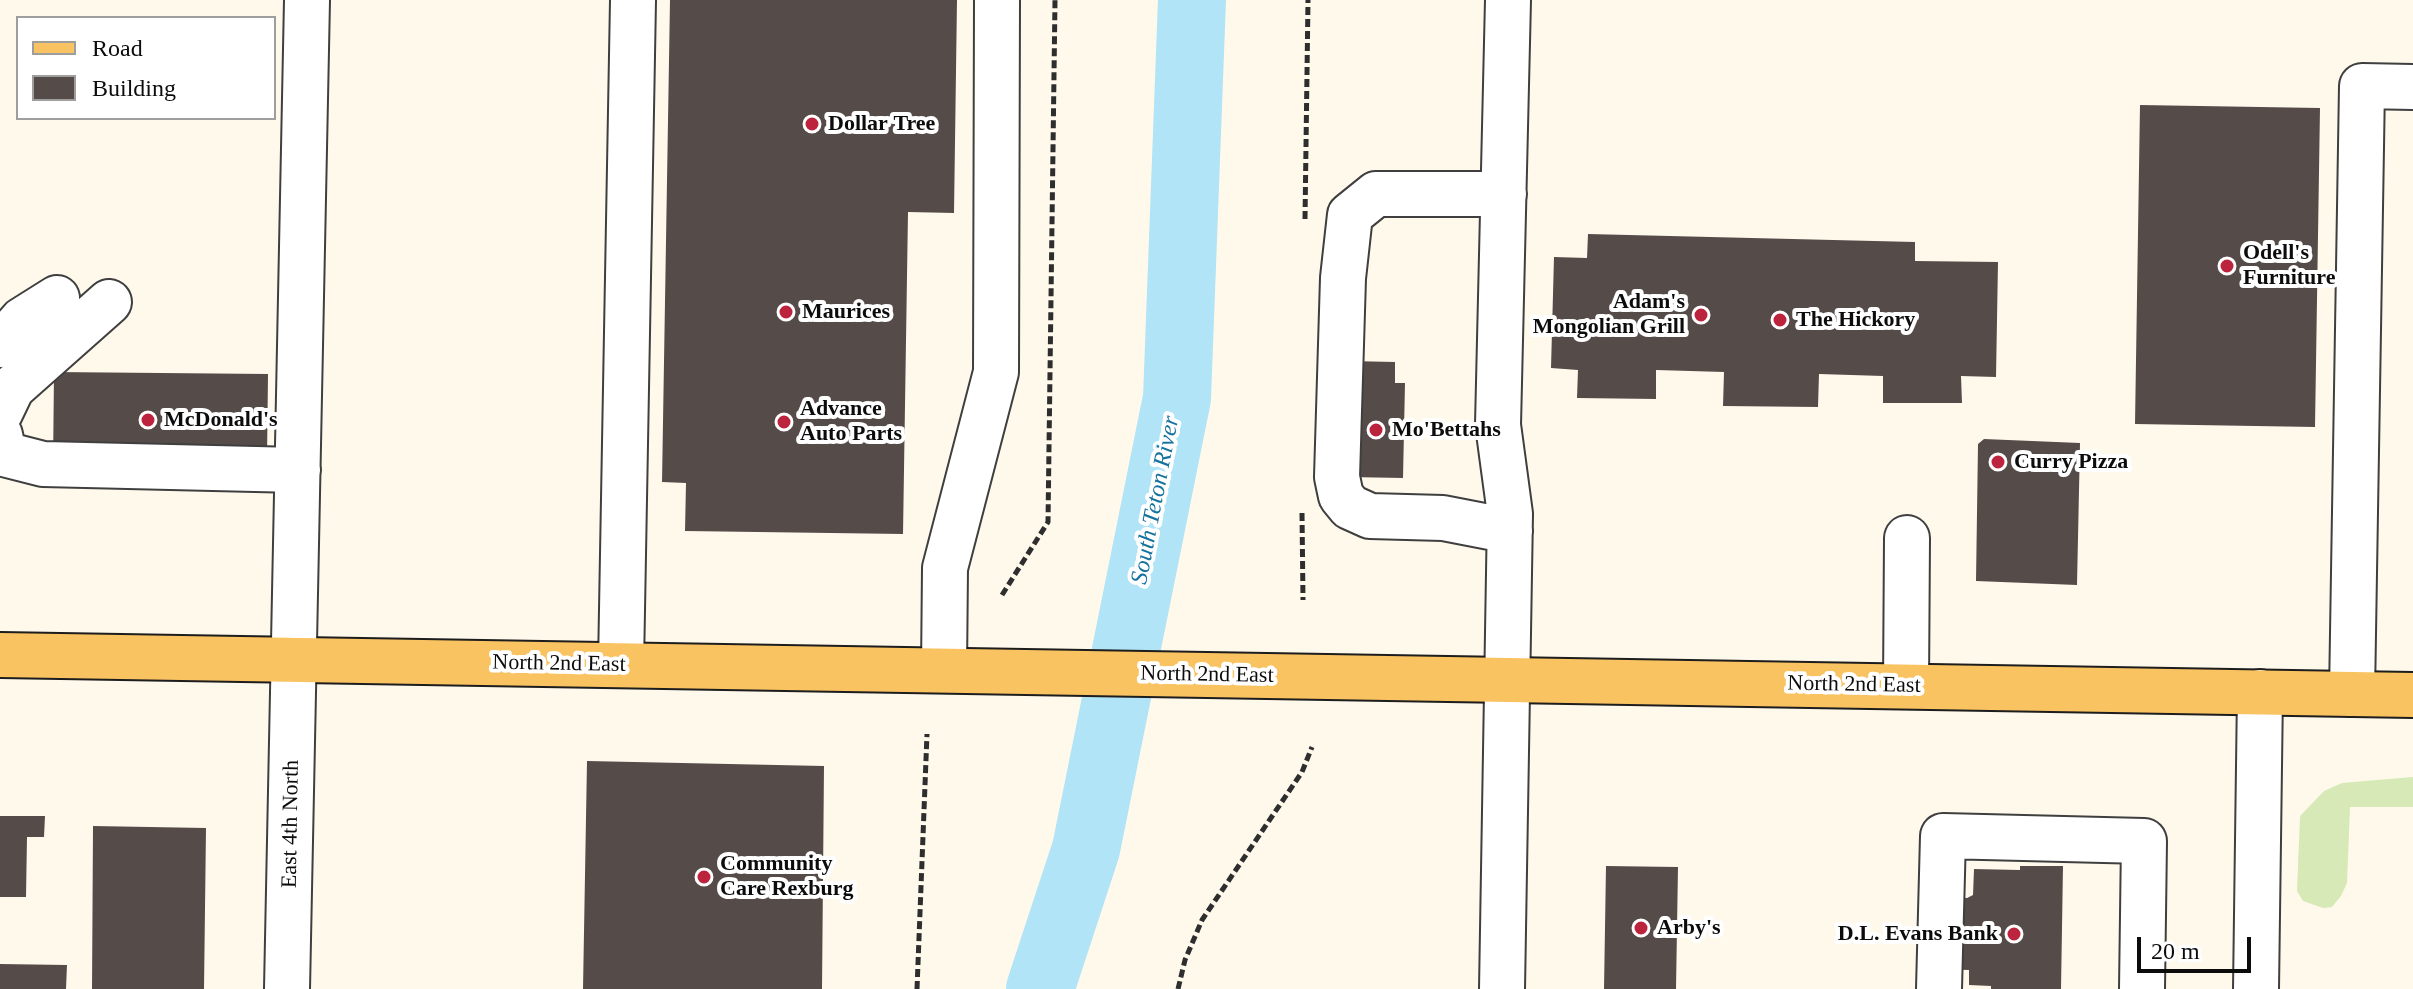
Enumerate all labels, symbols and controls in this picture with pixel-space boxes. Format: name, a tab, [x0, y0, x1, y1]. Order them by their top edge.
legend	[16, 16, 276, 120]
text: Road	[92, 35, 143, 61]
text: Building	[92, 75, 176, 101]
place label: Dollar Tree	[828, 111, 935, 137]
marker: Dollar Tree	[803, 115, 821, 133]
place label: Odell's Furniture	[2243, 240, 2335, 292]
marker: Odell's Furniture	[2218, 257, 2236, 275]
place label: Adam's Mongolian Grill	[1533, 289, 1685, 340]
place label: Maurices	[802, 299, 890, 325]
marker: Maurices	[777, 303, 795, 321]
marker: Adam's Mongolian Grill	[1692, 306, 1710, 324]
place label: The Hickory	[1796, 307, 1915, 333]
marker: The Hickory	[1771, 311, 1789, 329]
place label: Advance Auto Parts	[800, 396, 902, 448]
place label: McDonald's	[164, 407, 278, 433]
marker: McDonald's	[139, 411, 157, 429]
marker: Advance Auto Parts	[775, 413, 793, 431]
water label: South Teton River	[1126, 413, 1186, 587]
place label: Mo'Bettahs	[1392, 417, 1501, 443]
marker: Mo'Bettahs	[1367, 421, 1385, 439]
place label: Curry Pizza	[2014, 449, 2128, 475]
marker: Curry Pizza	[1989, 453, 2007, 471]
street label: North 2nd East	[492, 650, 626, 678]
street label: North 2nd East	[1140, 661, 1274, 689]
street label: North 2nd East	[1787, 671, 1921, 699]
street label: East 4th North	[277, 760, 305, 888]
place label: Community Care Rexburg	[720, 851, 853, 902]
marker: Community Care Rexburg	[695, 868, 713, 886]
place label: Arby's	[1657, 915, 1721, 941]
marker: Arby's	[1632, 919, 1650, 937]
place label: D.L. Evans Bank	[1838, 921, 1998, 947]
scale bar	[2141, 921, 2255, 971]
marker: D.L. Evans Bank	[2005, 925, 2023, 943]
text: 20 m	[2151, 938, 2200, 964]

